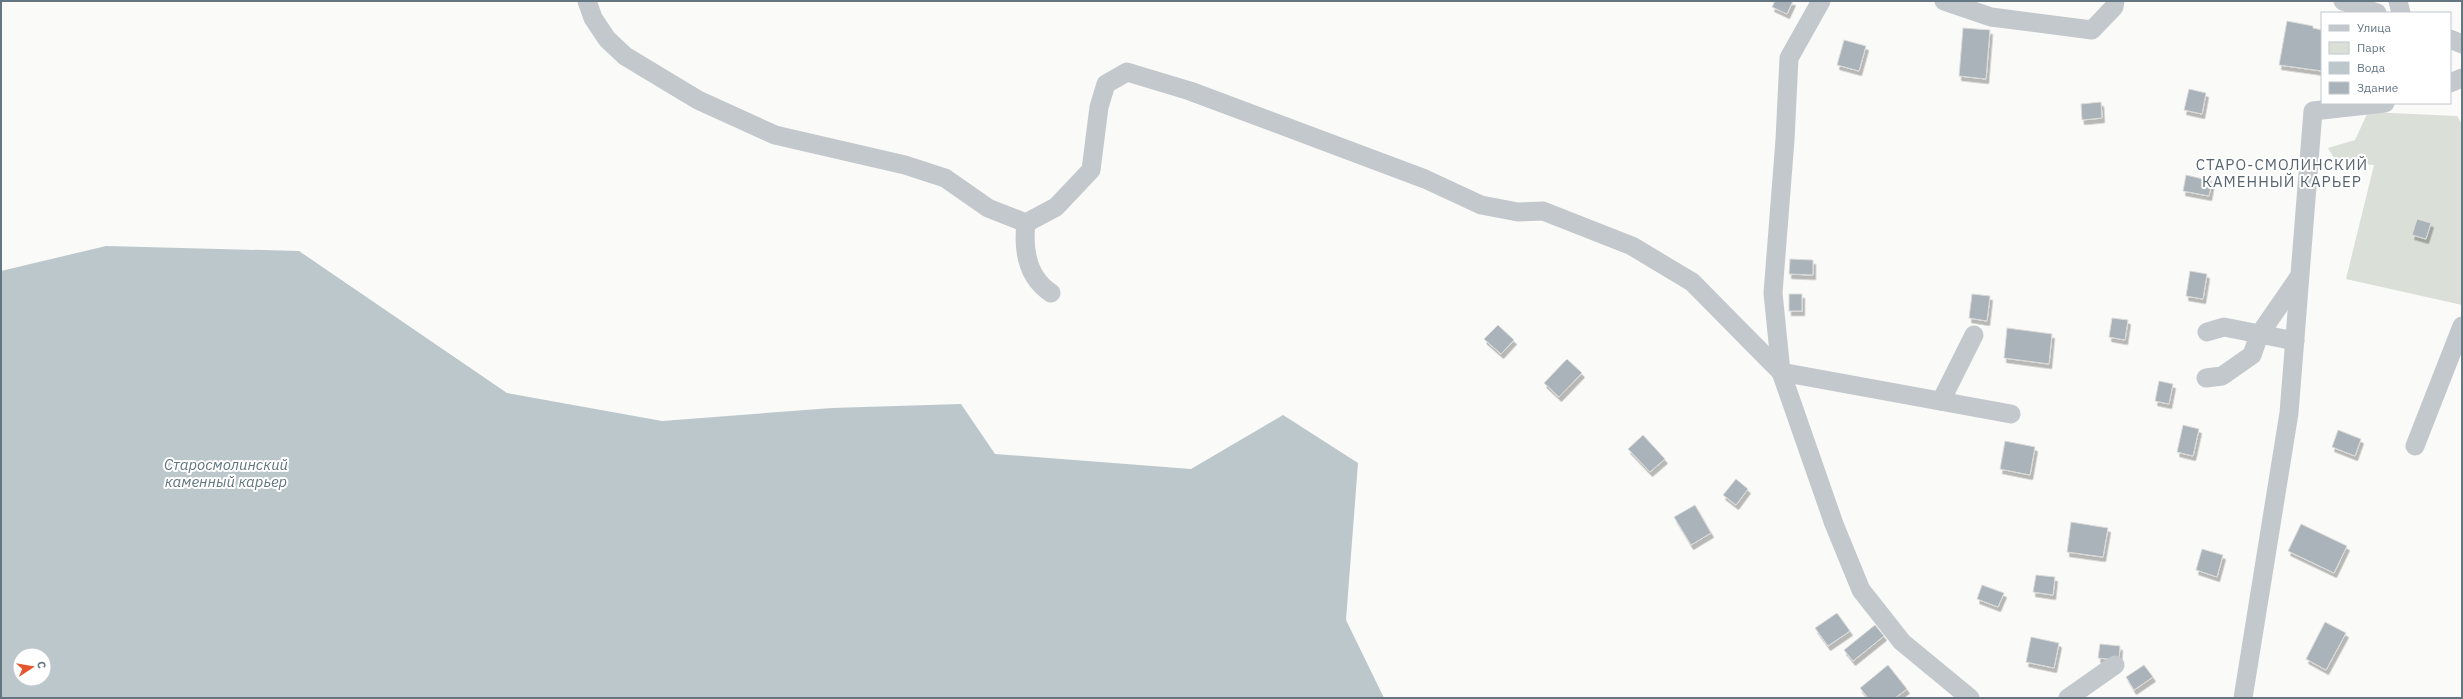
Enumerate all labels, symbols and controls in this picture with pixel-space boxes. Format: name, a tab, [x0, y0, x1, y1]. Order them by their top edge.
legend	[2321, 12, 2451, 104]
text: Улица	[2357, 20, 2391, 35]
text: Парк	[2357, 40, 2386, 55]
text: Вода	[2357, 60, 2386, 75]
text: Здание	[2357, 80, 2399, 95]
district label: СТАРО-СМОЛИНСКИЙ КАМЕННЫЙ КАРЬЕР	[2196, 155, 2368, 191]
water label: Старосмолинский каменный карьер	[164, 455, 288, 491]
north arrow	[12, 647, 52, 687]
text: С	[34, 660, 49, 670]

